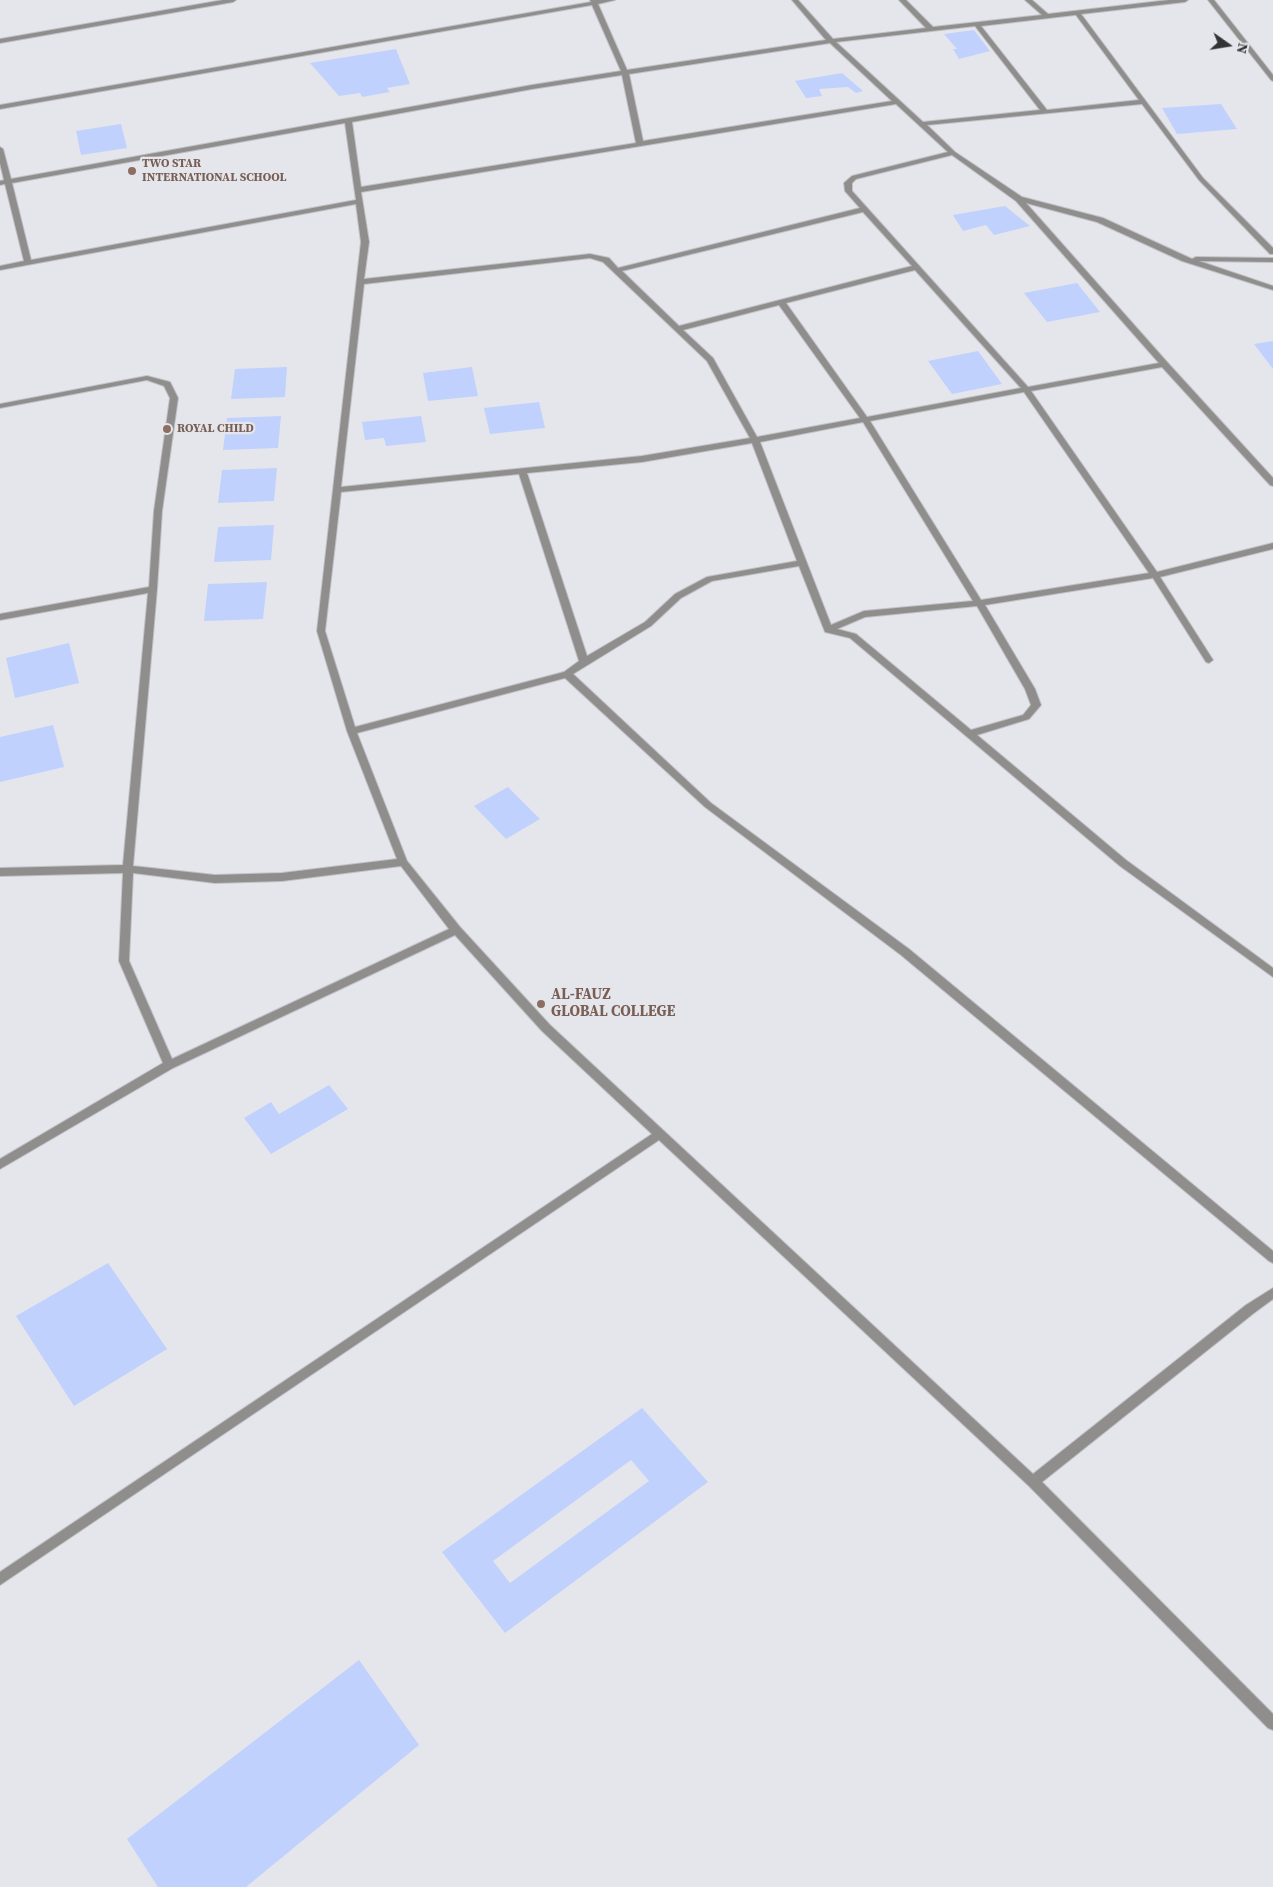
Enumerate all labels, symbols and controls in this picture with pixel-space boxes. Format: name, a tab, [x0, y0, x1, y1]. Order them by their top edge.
north arrow	[1203, 20, 1253, 70]
text: N	[1232, 41, 1254, 56]
place label: TWO STAR INTERNATIONAL SCHOOL	[142, 157, 286, 185]
marker: TWO STAR INTERNATIONAL SCHOOL	[126, 165, 138, 177]
place label: ROYAL CHILD	[177, 422, 254, 436]
marker: ROYAL CHILD	[161, 423, 173, 435]
place label: AL-FAUZ GLOBAL COLLEGE	[551, 986, 675, 1021]
marker: AL-FAUZ GLOBAL COLLEGE	[535, 998, 547, 1010]

